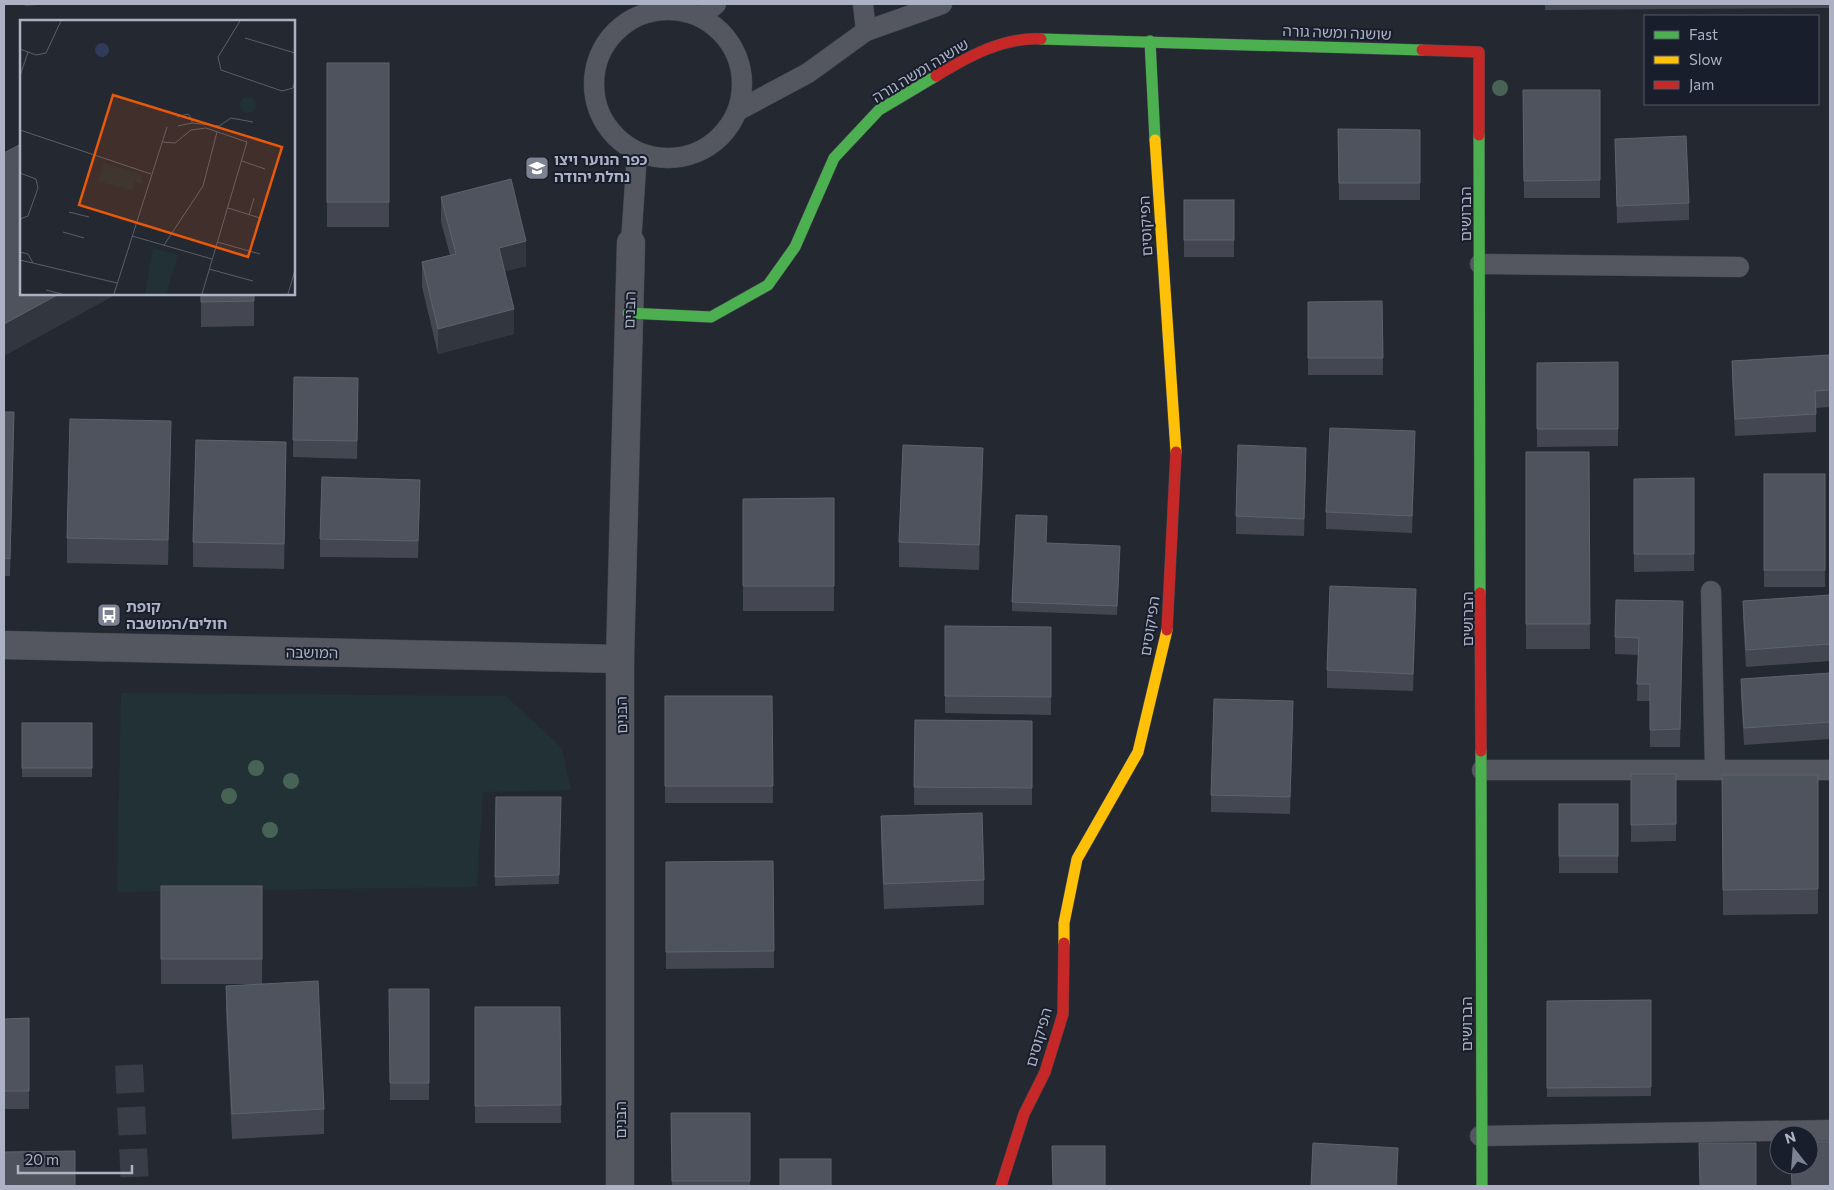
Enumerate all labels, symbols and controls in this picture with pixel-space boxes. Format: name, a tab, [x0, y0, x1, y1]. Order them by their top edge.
legend	[1644, 15, 1819, 105]
inset map	[20, 20, 295, 295]
street label: שושנה ומשה גורה	[1282, 21, 1392, 43]
text: Fast	[1689, 25, 1718, 43]
street label: שושנה ומשה גורה	[869, 34, 971, 106]
text: Slow	[1689, 50, 1722, 68]
text: Jam	[1689, 75, 1714, 93]
place label: כפר הנוער ויצו נחלת יהודה	[554, 150, 648, 185]
school or university icon: כפר הנוער ויצו נחלת יהודה	[524, 155, 550, 181]
street label: הברושים	[1456, 186, 1474, 242]
street label: הפיקוסים	[1134, 195, 1156, 257]
street label: הבנים	[619, 291, 639, 329]
street label: הברושים	[1458, 591, 1476, 647]
street label: הפיקוסים	[1135, 595, 1163, 657]
place label: קופת חולים/המושבה	[126, 597, 227, 632]
bus stop icon: קופת חולים/המושבה	[96, 602, 122, 628]
street label: המושבה	[286, 643, 338, 661]
street label: הבנים	[612, 696, 630, 734]
street label: הברושים	[1457, 996, 1475, 1052]
street label: הפיקוסים	[1021, 1005, 1055, 1069]
street label: הבנים	[611, 1101, 629, 1139]
north arrow	[1769, 1125, 1819, 1175]
text: N	[1783, 1127, 1798, 1147]
scale bar	[18, 1142, 131, 1174]
text: 20 m	[25, 1150, 59, 1168]

